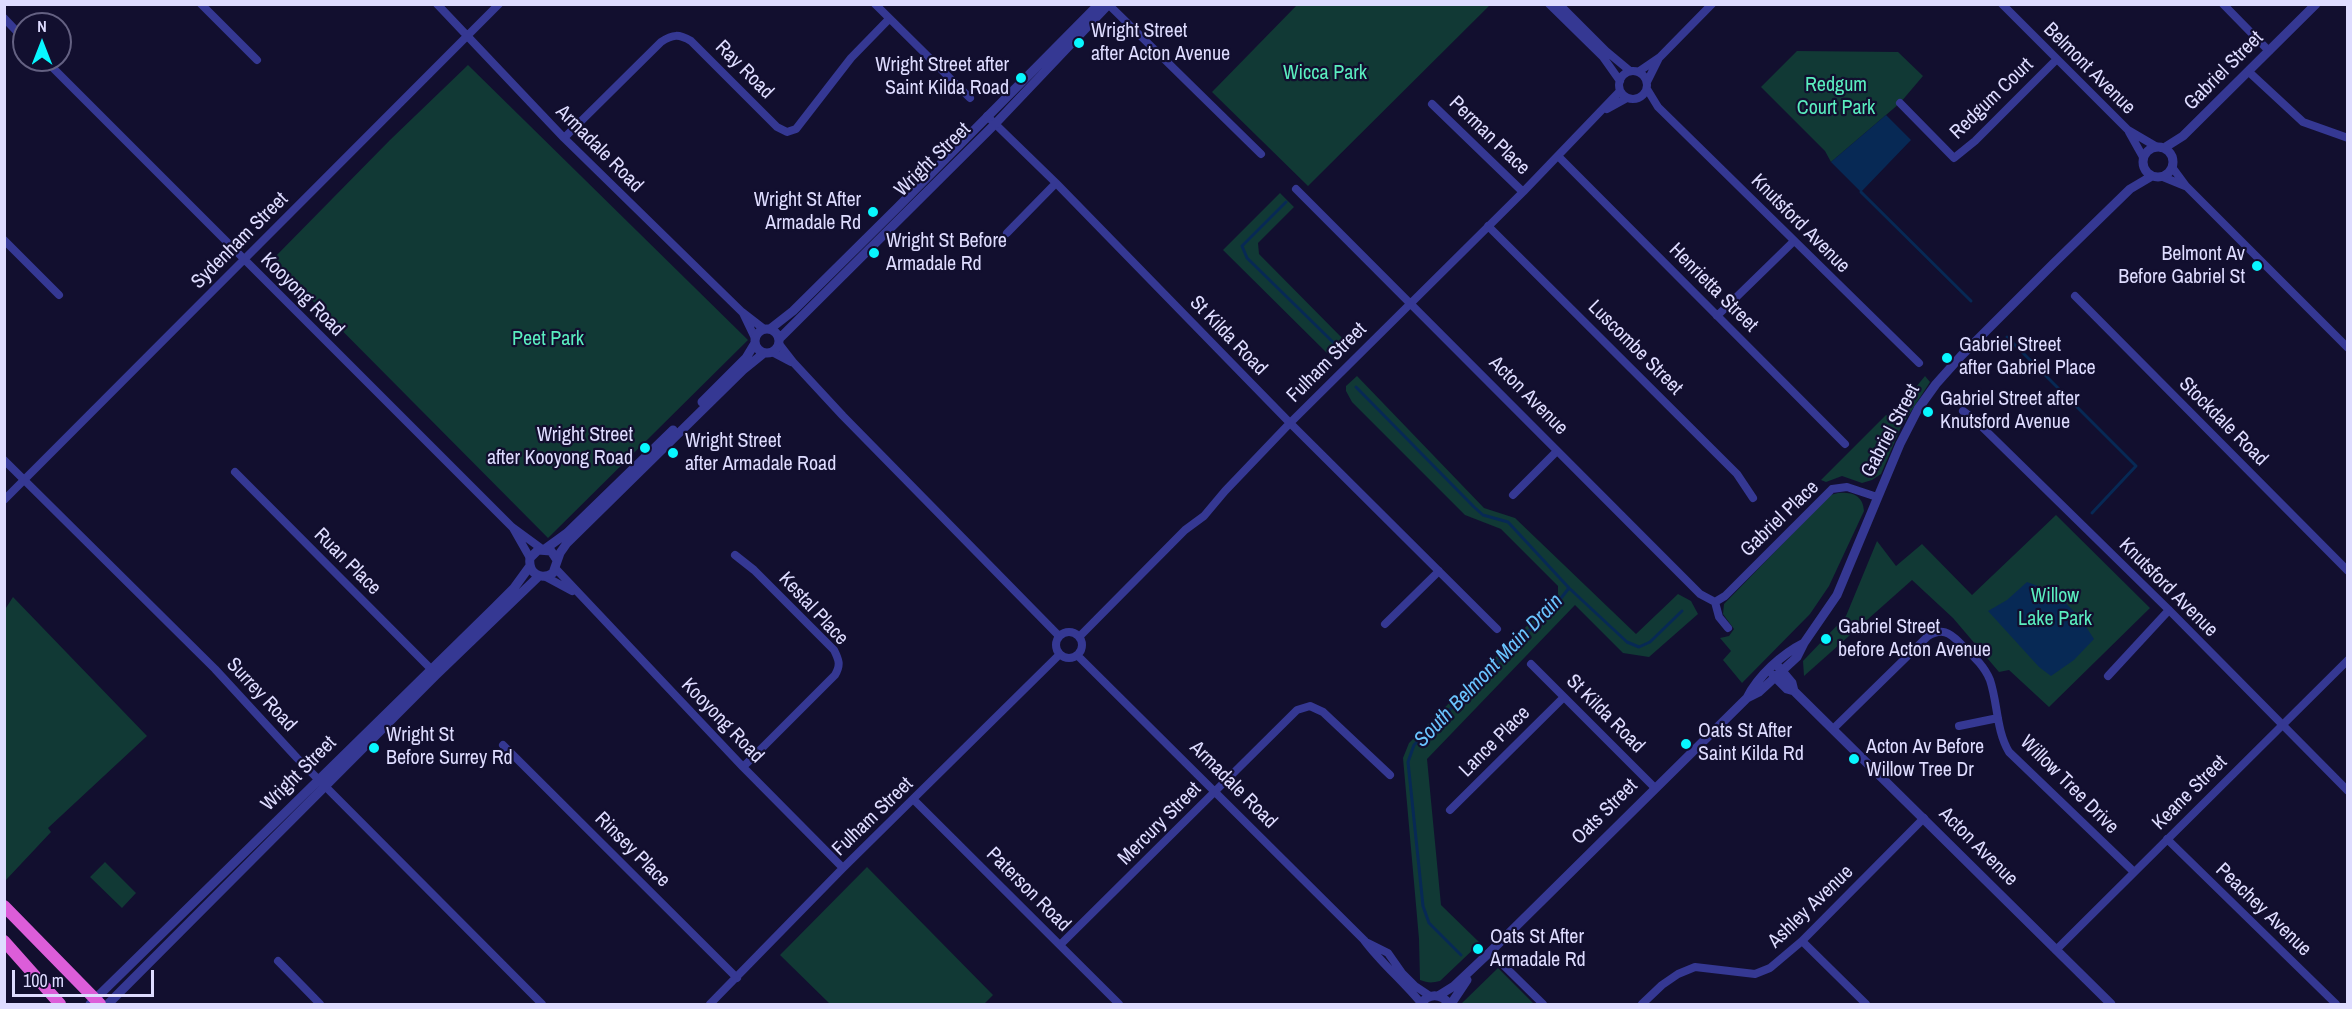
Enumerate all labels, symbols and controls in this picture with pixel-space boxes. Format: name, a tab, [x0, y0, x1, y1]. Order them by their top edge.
north arrow	[12, 12, 72, 72]
text: N	[37, 15, 47, 37]
street label: Belmont Avenue	[2038, 18, 2140, 120]
place label: Wright Street after Acton Avenue	[1091, 20, 1230, 67]
street label: Gabriel Street	[2179, 26, 2269, 116]
street label: Ray Road	[710, 36, 778, 104]
marker: Wright Street after Acton Avenue	[1072, 36, 1086, 50]
street label: Redgum Court	[1945, 53, 2039, 145]
place label: Wright Street after Saint Kilda Road	[875, 54, 1009, 101]
park label: Wicca Park	[1283, 62, 1367, 86]
marker: Wright Street after Saint Kilda Road	[1014, 71, 1028, 85]
park label: Redgum Court Park	[1797, 74, 1875, 121]
street label: Perman Place	[1444, 92, 1534, 180]
street label: Armadale Road	[550, 100, 648, 198]
street label: Wright Street	[890, 118, 976, 202]
street label: Knutsford Avenue	[1746, 170, 1854, 278]
street label: Sydenham Street	[187, 188, 293, 294]
place label: Wright St After Armadale Rd	[754, 189, 861, 236]
marker: Wright St After Armadale Rd	[866, 205, 880, 219]
place label: Wright St Before Armadale Rd	[886, 230, 1007, 277]
street label: Henrietta Street	[1664, 239, 1762, 337]
place label: Belmont Av Before Gabriel St	[2118, 243, 2245, 290]
marker: Wright St Before Armadale Rd	[867, 246, 881, 260]
street label: Kooyong Road	[255, 248, 349, 342]
marker: Belmont Av Before Gabriel St	[2250, 259, 2264, 273]
street label: St Kilda Road	[1184, 291, 1272, 381]
street label: Luscombe Street	[1583, 296, 1687, 400]
street label: Fulham Street	[1282, 318, 1372, 408]
park label: Peet Park	[512, 328, 584, 352]
place label: Gabriel Street after Gabriel Place	[1959, 334, 2096, 381]
marker: Gabriel Street after Gabriel Place	[1940, 351, 1954, 365]
street label: Acton Avenue	[1484, 352, 1572, 440]
street label: Stockdale Road	[2174, 373, 2272, 471]
street label: Gabriel Street	[1856, 380, 1926, 482]
place label: Gabriel Street after Knutsford Avenue	[1940, 388, 2079, 435]
marker: Gabriel Street after Knutsford Avenue	[1921, 405, 1935, 419]
place label: Wright Street after Kooyong Road	[487, 424, 633, 471]
place label: Wright Street after Armadale Road	[685, 430, 836, 477]
marker: Wright Street after Kooyong Road	[638, 441, 652, 455]
marker: Wright Street after Armadale Road	[666, 446, 680, 460]
street label: Gabriel Place	[1736, 476, 1824, 562]
street label: Ruan Place	[309, 524, 385, 600]
street label: Knutsford Avenue	[2114, 534, 2222, 642]
street label: Kestal Place	[773, 567, 853, 651]
park label: Willow Lake Park	[2018, 585, 2092, 632]
water label: South Belmont Main Drain	[1409, 589, 1569, 753]
place label: Gabriel Street before Acton Avenue	[1838, 616, 1991, 663]
marker: Gabriel Street before Acton Avenue	[1819, 632, 1833, 646]
street label: Surrey Road	[221, 653, 301, 737]
street label: St Kilda Road	[1561, 670, 1649, 758]
street label: Kooyong Road	[676, 674, 768, 768]
street label: Lance Place	[1455, 702, 1535, 782]
place label: Oats St After Saint Kilda Rd	[1698, 720, 1804, 767]
place label: Wright St Before Surrey Rd	[386, 724, 513, 771]
street label: Wright Street	[256, 731, 342, 817]
street label: Willow Tree Drive	[2015, 731, 2123, 839]
street label: Armadale Road	[1184, 736, 1282, 834]
place label: Acton Av Before Willow Tree Dr	[1866, 736, 1984, 783]
marker: Oats St After Saint Kilda Rd	[1679, 737, 1693, 751]
marker: Wright St Before Surrey Rd	[367, 741, 381, 755]
street label: Keane Street	[2148, 751, 2232, 835]
marker: Acton Av Before Willow Tree Dr	[1847, 752, 1861, 766]
street label: Fulham Street	[828, 773, 918, 861]
street label: Oats Street	[1567, 774, 1643, 850]
street label: Mercury Street	[1113, 777, 1207, 871]
street label: Acton Avenue	[1934, 803, 2022, 891]
street label: Rinsey Place	[589, 807, 675, 893]
street label: Paterson Road	[981, 843, 1075, 937]
street label: Peachey Avenue	[2210, 858, 2316, 962]
street label: Ashley Avenue	[1763, 860, 1859, 954]
place label: Oats St After Armadale Rd	[1490, 926, 1586, 973]
marker: Oats St After Armadale Rd	[1471, 942, 1485, 956]
scale bar	[15, 958, 158, 996]
text: 100 m	[23, 968, 64, 993]

